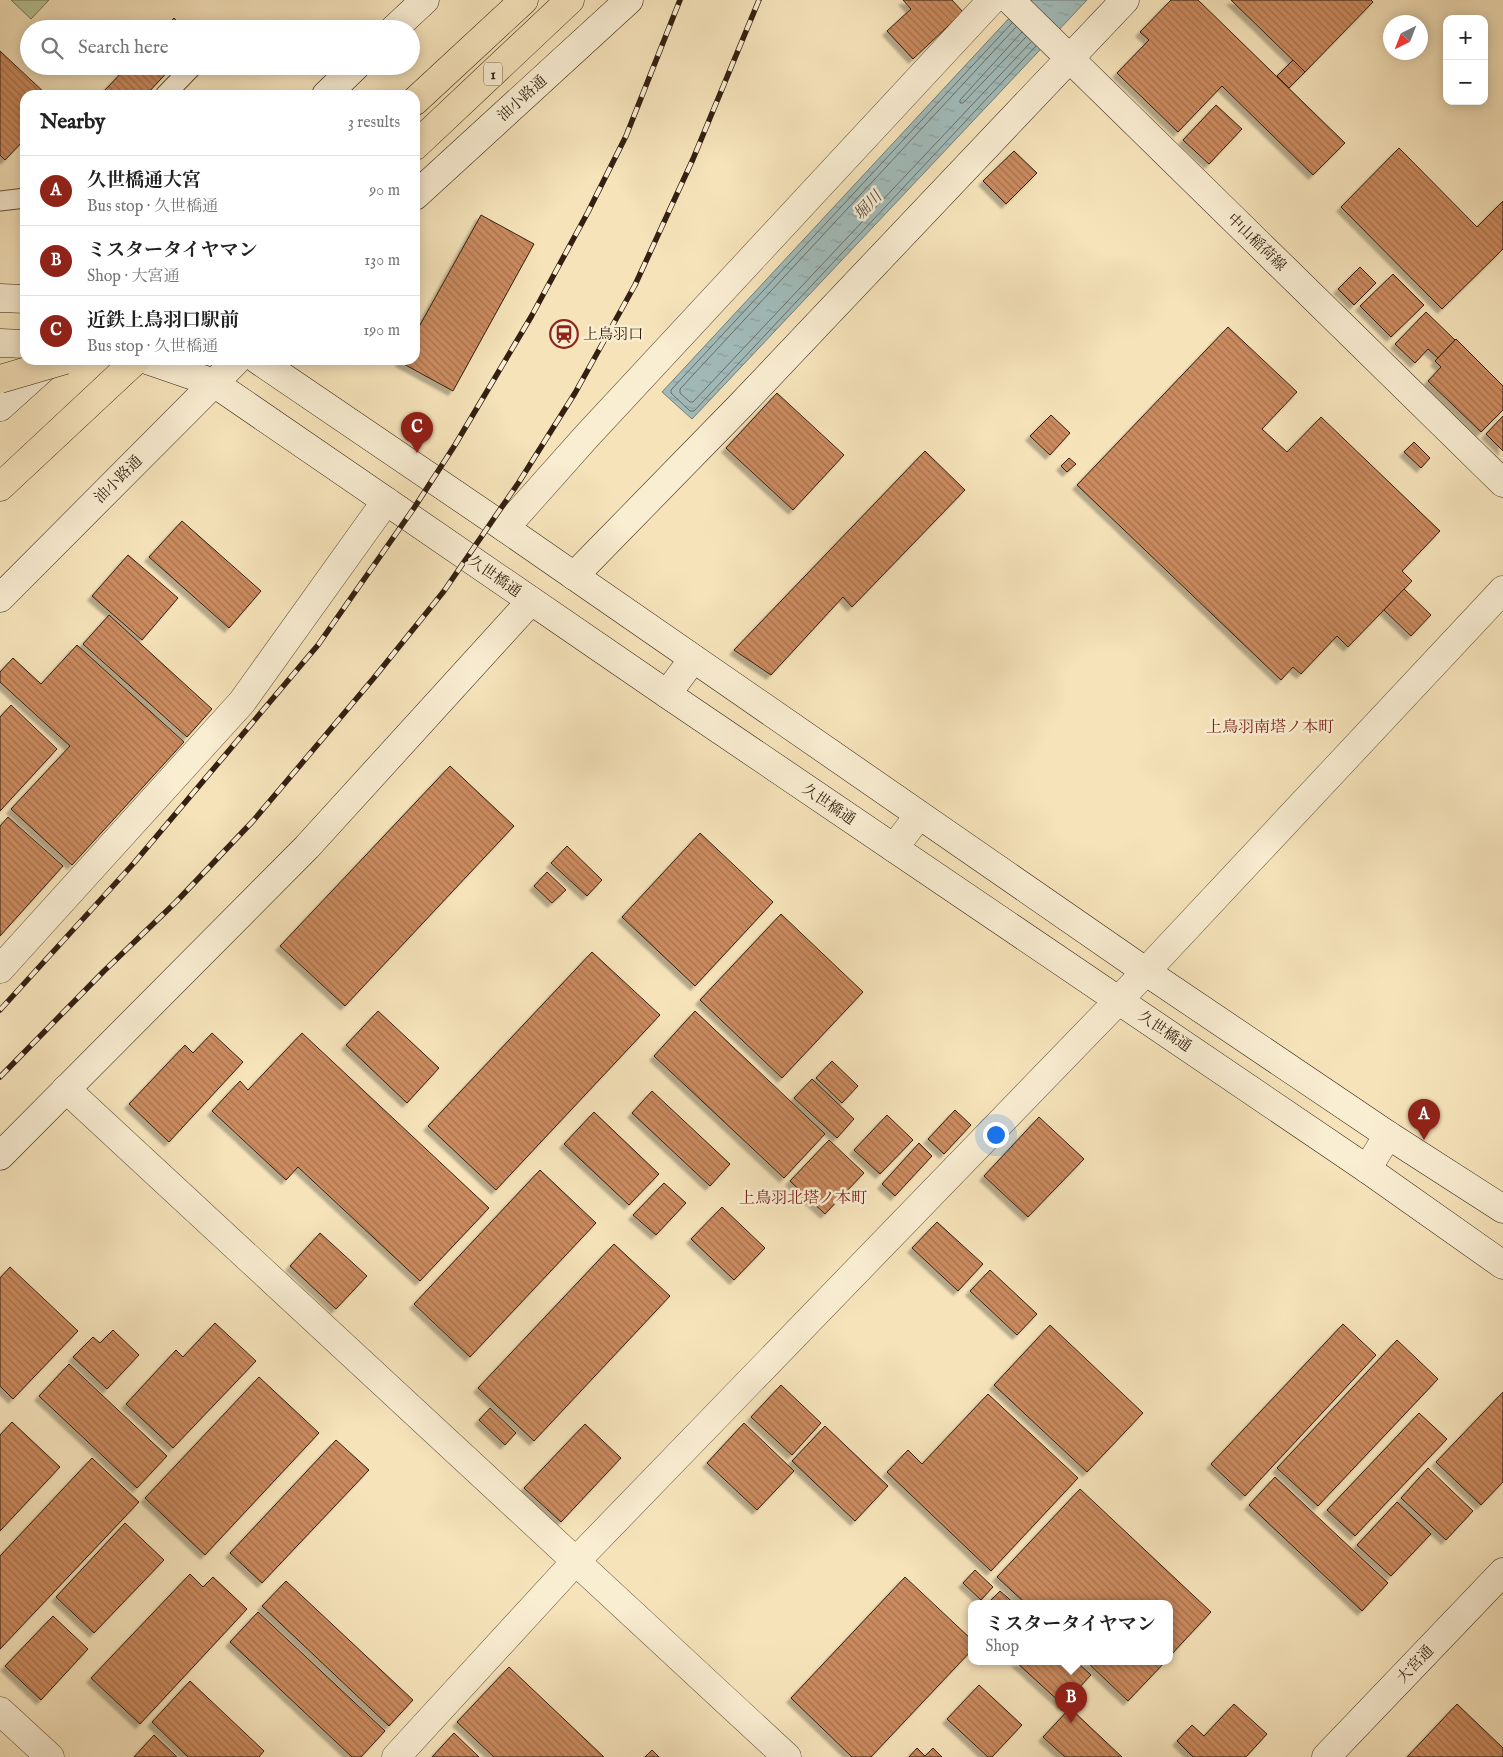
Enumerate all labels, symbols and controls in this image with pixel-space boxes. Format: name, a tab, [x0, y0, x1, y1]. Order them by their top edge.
north arrow	[1383, 15, 1428, 60]
map controls	[1443, 15, 1488, 105]
button: +	[1443, 15, 1488, 60]
search box	[20, 20, 420, 75]
icon: search	[38, 34, 66, 62]
text: Search here	[78, 36, 169, 60]
button: −	[1443, 60, 1488, 105]
road number: 1	[484, 62, 502, 86]
street label: 油小路通	[494, 71, 551, 126]
text: Nearby	[40, 109, 105, 136]
text: 3 results	[348, 113, 400, 133]
text: 久世橋通大宮	[87, 169, 201, 193]
text: A	[51, 181, 61, 201]
text: 90 m	[369, 181, 400, 201]
water label: 堀川	[850, 186, 888, 225]
text: Bus stop · 久世橋通	[87, 197, 218, 217]
street label: 中山稲荷線	[1223, 209, 1290, 275]
text: ミスタータイヤマン	[87, 239, 258, 263]
text: B	[51, 251, 61, 271]
text: 130 m	[364, 251, 400, 271]
text: Shop · 大宮通	[87, 267, 179, 287]
text: 近鉄上鳥羽口駅前	[87, 309, 239, 333]
station icon: 上鳥羽口	[549, 319, 579, 349]
text: C	[50, 321, 62, 341]
text: 190 m	[363, 321, 400, 341]
place label: 上鳥羽口	[583, 325, 643, 344]
text: Bus stop · 久世橋通	[87, 337, 218, 357]
pin: C	[401, 412, 433, 453]
street label: 油小路通	[90, 451, 146, 507]
street label: 久世橋通	[465, 551, 525, 601]
district label: 上鳥羽南塔ノ本町	[1206, 718, 1334, 738]
street label: 久世橋通	[799, 780, 859, 829]
street label: 久世橋通	[1135, 1007, 1195, 1056]
pin: A	[1408, 1099, 1440, 1140]
your location	[983, 1122, 1009, 1148]
district label: 上鳥羽北塔ノ本町	[739, 1189, 867, 1209]
popup	[968, 1600, 1173, 1665]
text: ミスタータイヤマン	[985, 1613, 1156, 1637]
text: Shop	[985, 1637, 1019, 1657]
street label: 大宮通	[1393, 1642, 1438, 1687]
pin: B	[1055, 1682, 1087, 1723]

